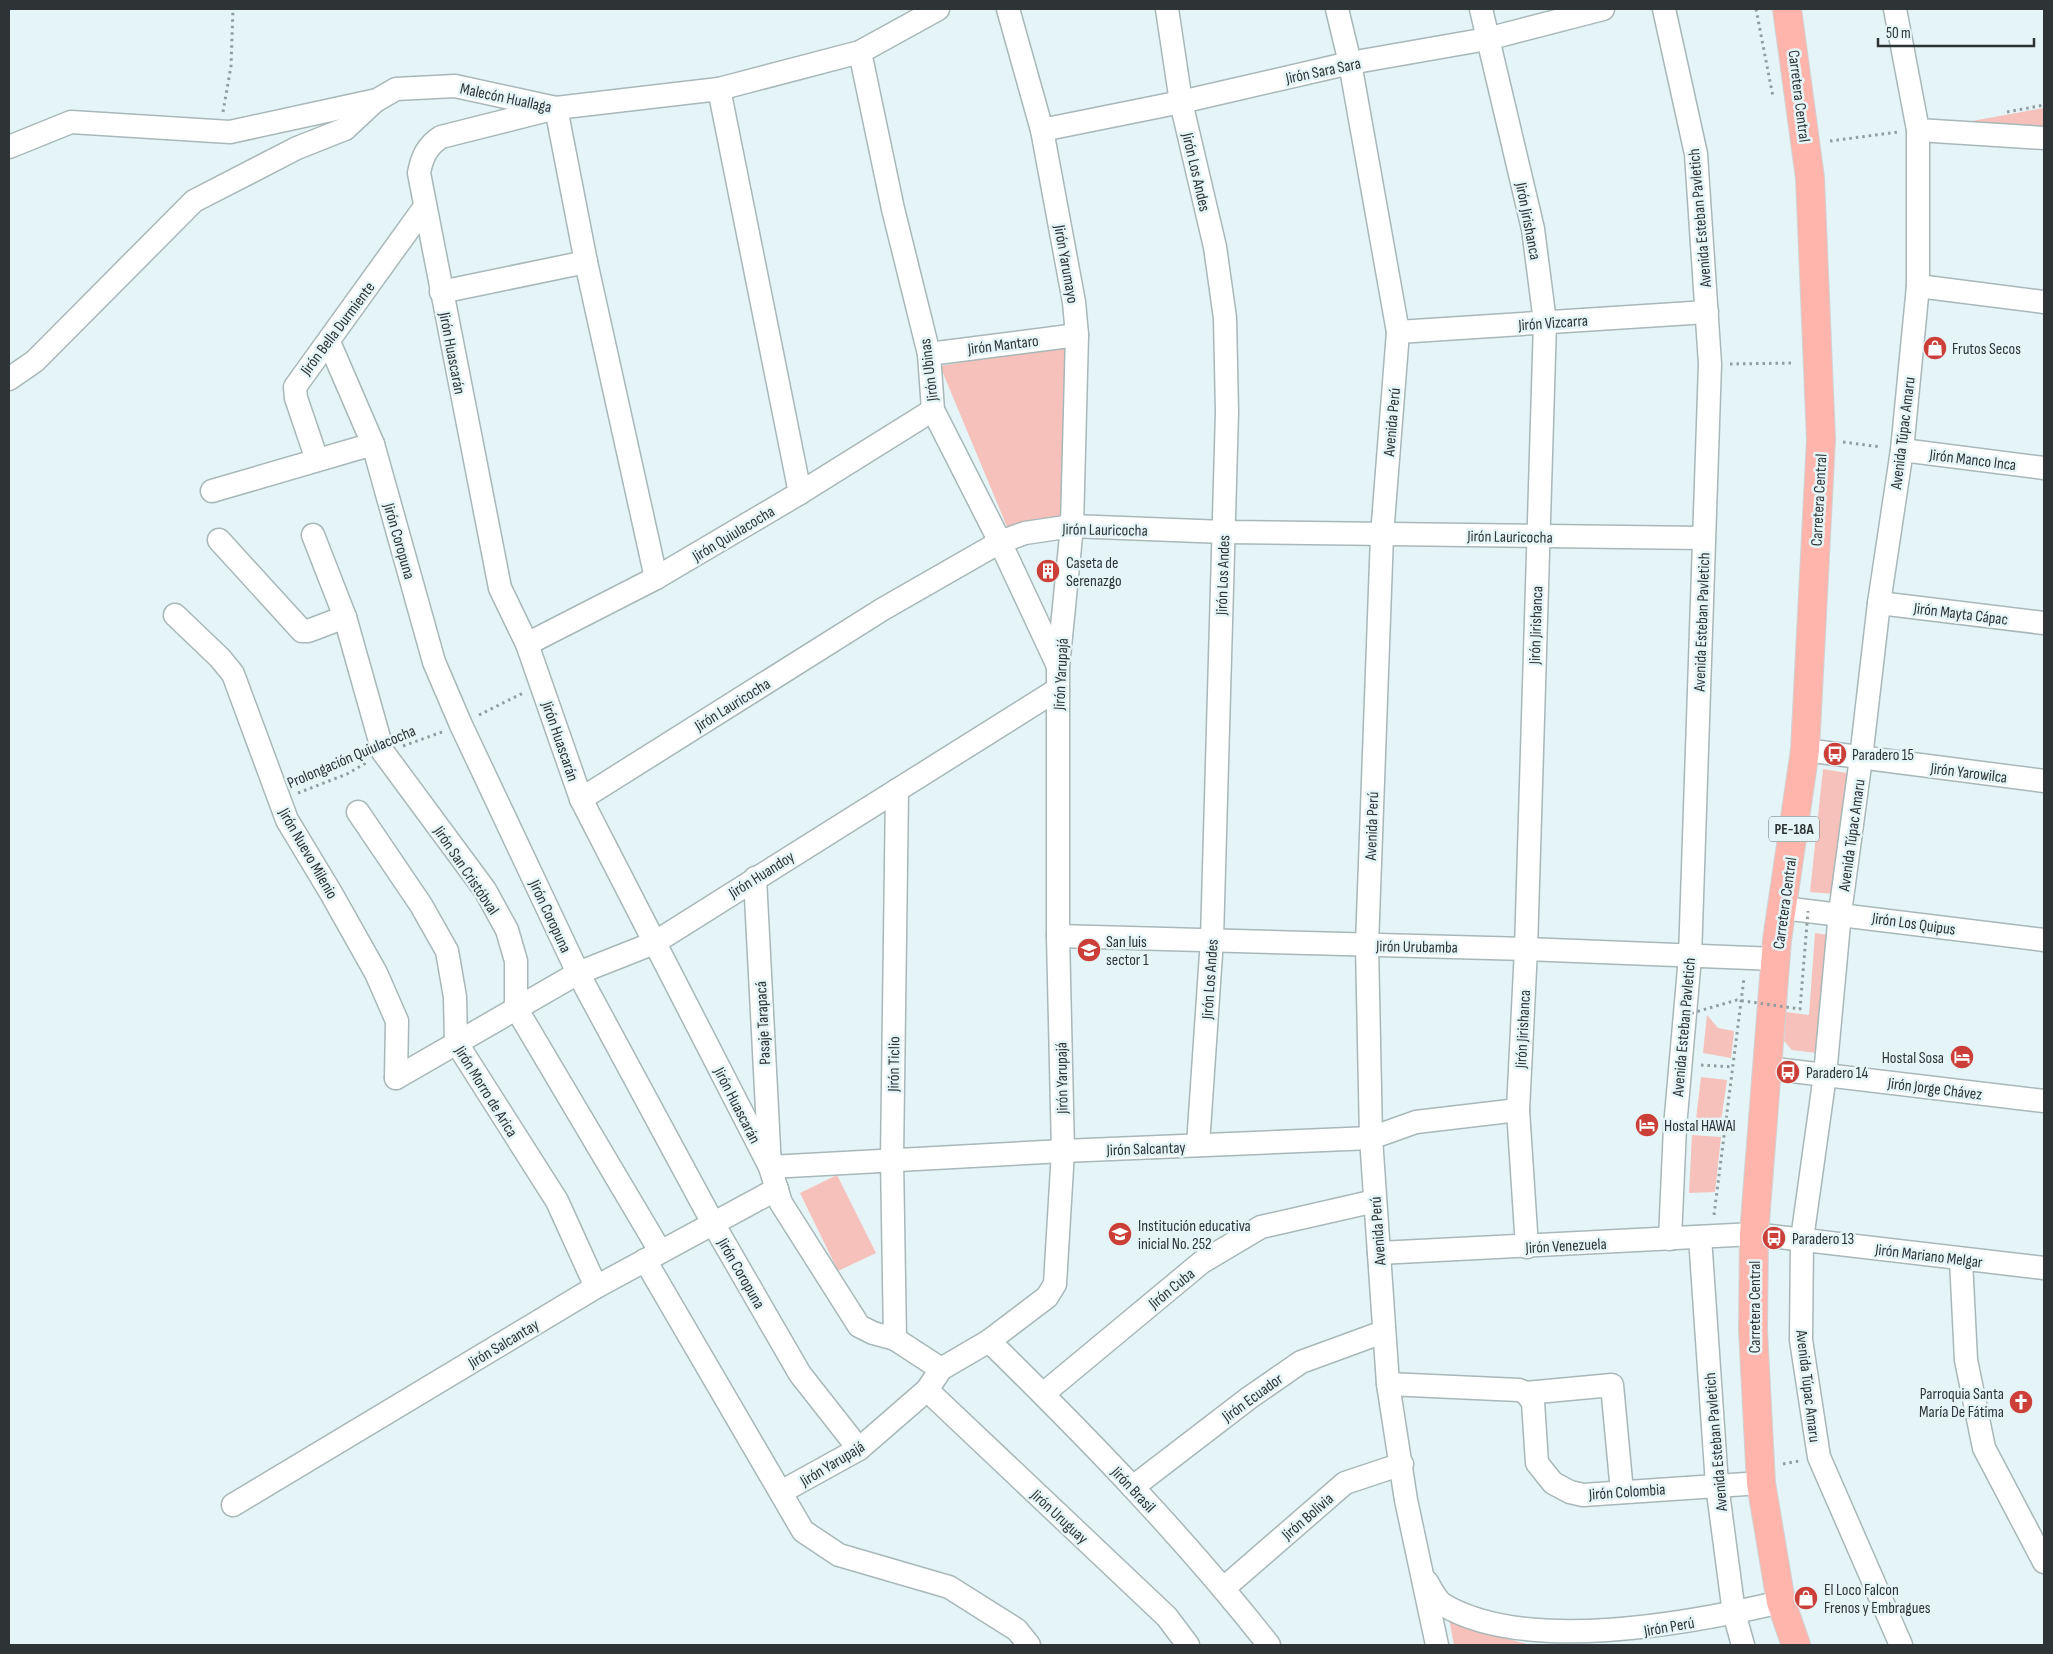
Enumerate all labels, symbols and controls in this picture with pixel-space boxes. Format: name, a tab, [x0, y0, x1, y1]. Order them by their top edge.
scale bar	[1878, 15, 2034, 47]
text: 50 m	[1886, 24, 1911, 43]
street label: Carretera Central	[1783, 49, 1814, 143]
street label: Jirón Sara Sara	[1283, 54, 1363, 89]
street label: Malecón Huallaga	[458, 80, 553, 117]
street label: Jirón Los Andes	[1177, 130, 1214, 214]
street label: Avenida Esteban Pavletich	[1685, 148, 1716, 289]
street label: Jirón Jirishanca	[1511, 180, 1544, 262]
street label: Jirón Yarumayo	[1049, 223, 1082, 305]
street label: Jirón Bella Durmiente	[296, 279, 379, 380]
street label: Jirón Huascarán	[434, 310, 469, 396]
street label: Jirón Vizcarra	[1517, 312, 1589, 335]
street label: Jirón Mantaro	[966, 332, 1040, 359]
shop icon: Frutos Secos	[1922, 335, 1948, 361]
street label: Jirón Ubinas	[916, 337, 943, 403]
place label: Frutos Secos	[1952, 340, 2021, 359]
street label: Avenida Túpac Amaru	[1887, 376, 1920, 491]
street label: Avenida Perú	[1380, 387, 1405, 458]
street label: Jirón Manco Inca	[1927, 446, 2017, 475]
street label: Carretera Central	[1808, 453, 1831, 547]
street label: Jirón Coropuna	[378, 500, 418, 582]
street label: Jirón Quiulacocha	[688, 502, 778, 567]
street label: Jirón Lauricocha	[1061, 520, 1148, 541]
street label: Jirón Lauricocha	[1466, 527, 1553, 548]
street label: Jirón Los Andes	[1213, 534, 1234, 616]
street label: Avenida Esteban Pavletich	[1691, 552, 1714, 693]
place label: Caseta de Serenazgo	[1066, 554, 1122, 591]
building icon: Caseta de Serenazgo	[1035, 558, 1061, 584]
street label: Jirón Jirishanca	[1526, 586, 1547, 666]
street label: Jirón Mayta Cápac	[1912, 599, 2009, 630]
street label: Jirón Yarupajá	[1050, 638, 1073, 711]
street label: Jirón Lauricocha	[691, 675, 774, 736]
street label: Jirón Huascarán	[537, 698, 582, 784]
street label: Prolongación Quiulacocha	[284, 722, 419, 793]
bus stop icon: Paradero 15	[1822, 741, 1848, 767]
place label: Paradero 15	[1852, 746, 1914, 765]
street label: Jirón Yarowilca	[1928, 759, 2008, 788]
street label: Avenida Túpac Amaru	[1835, 778, 1870, 893]
street label: Avenida Perú	[1362, 791, 1383, 862]
street label: Jirón Nuevo Milenio	[274, 804, 341, 902]
road number: PE-18A	[1769, 816, 1819, 842]
street label: Jirón San Cristóbval	[429, 822, 502, 919]
street label: Jirón Huandoy	[725, 848, 798, 903]
street label: Carretera Central	[1770, 856, 1801, 950]
street label: Jirón Coropuna	[524, 876, 575, 956]
street label: Jirón Los Quipus	[1870, 909, 1957, 940]
place label: San luis sector 1	[1106, 933, 1149, 970]
school or university icon: San luis sector 1	[1076, 937, 1102, 963]
street label: Jirón Urubamba	[1375, 937, 1458, 958]
street label: Jirón Los Andes	[1198, 938, 1223, 1021]
street label: Avenida Esteban Pavletich	[1669, 957, 1700, 1098]
street label: Pasaje Tarapacá	[752, 981, 775, 1065]
street label: Jirón Jirishanca	[1512, 989, 1535, 1070]
street label: Jirón Ticlio	[885, 1036, 904, 1093]
street label: Jirón Morro de Arica	[450, 1042, 521, 1141]
street label: Jirón Yarupajá	[1052, 1042, 1073, 1115]
hotel icon: Hostal Sosa	[1949, 1044, 1975, 1070]
place label: Hostal Sosa	[1882, 1049, 1944, 1068]
bus stop icon: Paradero 14	[1775, 1059, 1801, 1085]
street label: Jirón Huascarán	[709, 1063, 764, 1147]
place label: Paradero 14	[1806, 1064, 1868, 1083]
street label: Jirón Jorge Chávez	[1886, 1074, 1983, 1105]
hotel icon: Hostal HAWAI	[1634, 1112, 1660, 1138]
place label: Hostal HAWAI	[1664, 1117, 1736, 1136]
street label: Jirón Salcantay	[1105, 1139, 1186, 1160]
street label: Avenida Perú	[1367, 1196, 1390, 1267]
place label: Institución educativa inicial No. 252	[1138, 1217, 1251, 1254]
school or university icon: Institución educativa inicial No. 252	[1107, 1221, 1133, 1247]
bus stop icon: Paradero 13	[1761, 1225, 1787, 1251]
place label: Paradero 13	[1792, 1230, 1854, 1249]
street label: Jirón Coropuna	[712, 1234, 768, 1312]
street label: Jirón Venezuela	[1524, 1235, 1607, 1258]
street label: Jirón Mariano Melgar	[1873, 1240, 1984, 1273]
street label: Carretera Central	[1746, 1261, 1765, 1353]
street label: Jirón Cuba	[1144, 1265, 1199, 1314]
street label: Jirón Salcantay	[464, 1316, 543, 1373]
street label: Avenida Túpac Amaru	[1791, 1328, 1824, 1443]
street label: Jirón Ecuador	[1218, 1370, 1287, 1427]
street label: Avenida Esteban Pavletich	[1701, 1372, 1732, 1513]
place label: Parroquia Santa María De Fátima	[1919, 1385, 2004, 1422]
church icon: Parroquia Santa María De Fátima	[2008, 1389, 2034, 1415]
street label: Jirón Yarupajá	[796, 1438, 868, 1491]
street label: Jirón Brasil	[1106, 1462, 1159, 1517]
street label: Jirón Colombia	[1587, 1480, 1666, 1505]
street label: Jirón Uruguay	[1026, 1485, 1091, 1548]
street label: Jirón Bolivia	[1278, 1490, 1338, 1545]
place label: El Loco Falcon Frenos y Embragues	[1824, 1581, 1931, 1618]
shop icon: El Loco Falcon Frenos y Embragues	[1793, 1585, 1819, 1611]
street label: Jirón Perú	[1641, 1614, 1696, 1641]

